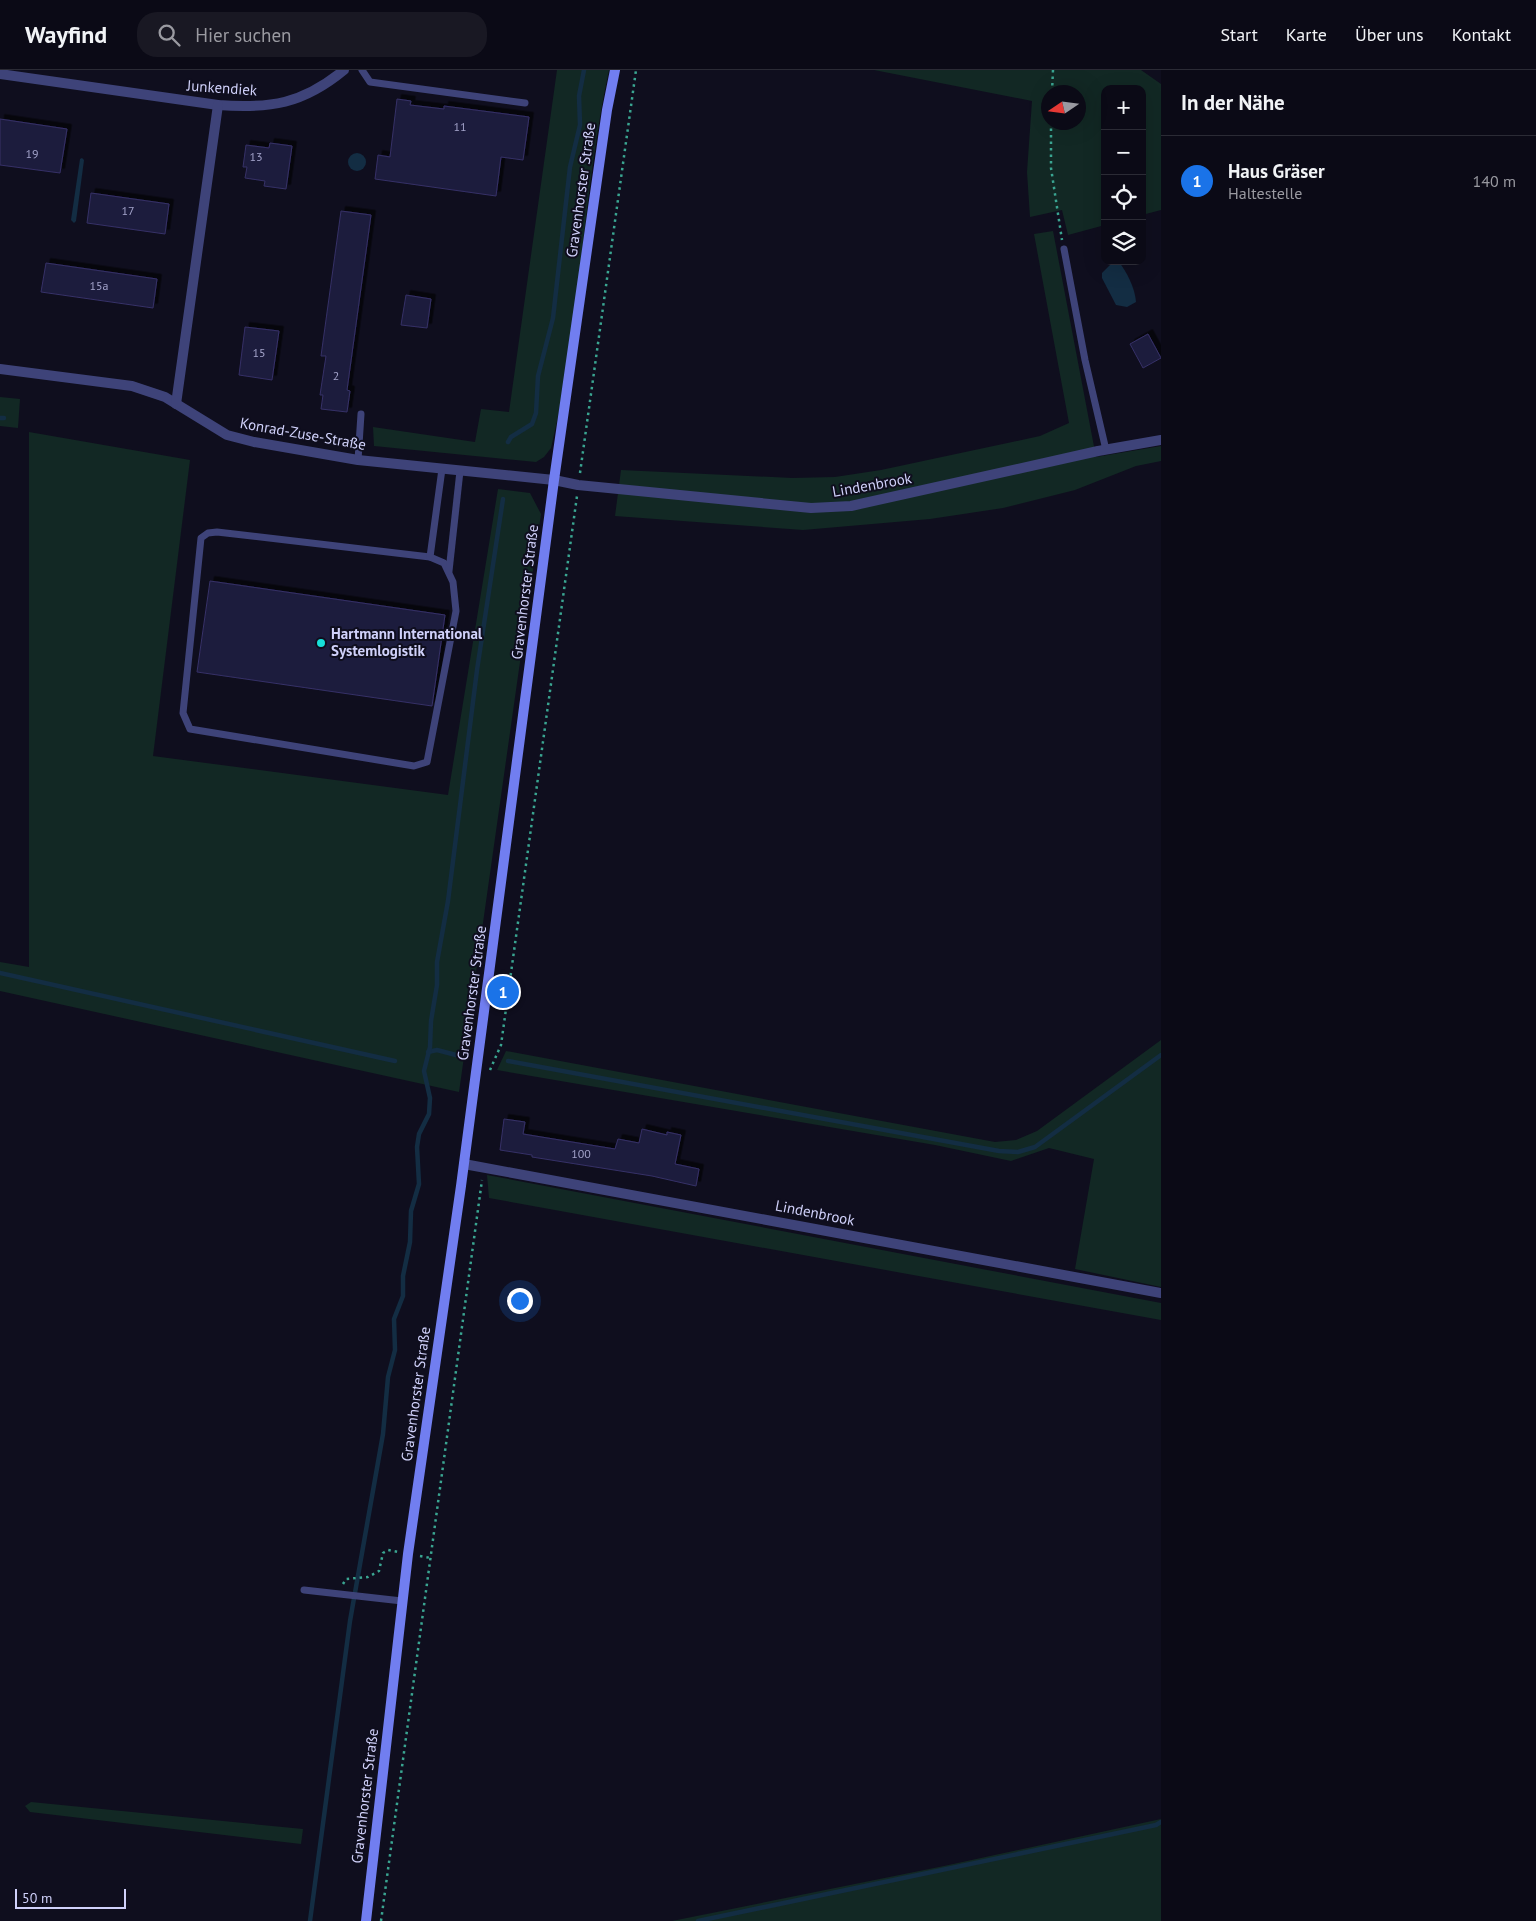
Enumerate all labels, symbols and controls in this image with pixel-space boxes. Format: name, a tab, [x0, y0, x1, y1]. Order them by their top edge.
search box	[137, 12, 487, 57]
text: Wayfind	[25, 19, 107, 50]
icon: search	[155, 21, 183, 49]
text: Hier suchen	[195, 23, 292, 47]
text: Start	[1220, 23, 1258, 46]
text: Karte	[1286, 23, 1327, 46]
text: Über uns	[1355, 23, 1424, 46]
text: Kontakt	[1452, 23, 1511, 46]
street label: Junkendiek	[185, 75, 259, 99]
north arrow	[1041, 85, 1086, 130]
map controls	[1101, 85, 1146, 265]
button: +	[1101, 85, 1146, 130]
text: In der Nähe	[1181, 89, 1285, 116]
house number: 11	[453, 119, 467, 134]
street label: Gravenhorster Straße	[562, 121, 599, 259]
button: −	[1101, 130, 1146, 175]
house number: 19	[25, 146, 39, 161]
house number: 13	[249, 149, 263, 164]
text: Haus Gräser	[1228, 159, 1325, 183]
text: 1	[1192, 171, 1202, 191]
text: 140 m	[1473, 171, 1516, 191]
button: locate	[1101, 175, 1146, 220]
text: Haltestelle	[1228, 183, 1302, 203]
house number: 17	[121, 203, 135, 218]
button: layers	[1101, 220, 1146, 265]
house number: 15a	[89, 278, 109, 293]
house number: 15	[252, 345, 266, 360]
house number: 2	[333, 368, 339, 383]
street label: Konrad-Zuse-Straße	[238, 413, 368, 454]
street label: Lindenbrook	[831, 468, 914, 501]
street label: Gravenhorster Straße	[507, 523, 542, 661]
place label: Hartmann International Systemlogistik	[331, 624, 483, 660]
marker: Hartmann International Systemlogistik	[315, 637, 327, 649]
street label: Gravenhorster Straße	[453, 924, 490, 1062]
pin: 1	[487, 973, 519, 1011]
house number: 100	[571, 1146, 591, 1161]
street label: Lindenbrook	[774, 1196, 857, 1230]
your location	[507, 1288, 533, 1314]
street label: Gravenhorster Straße	[397, 1325, 434, 1463]
street label: Gravenhorster Straße	[347, 1727, 382, 1865]
scale bar	[15, 1886, 126, 1909]
text: 50 m	[22, 1889, 52, 1907]

